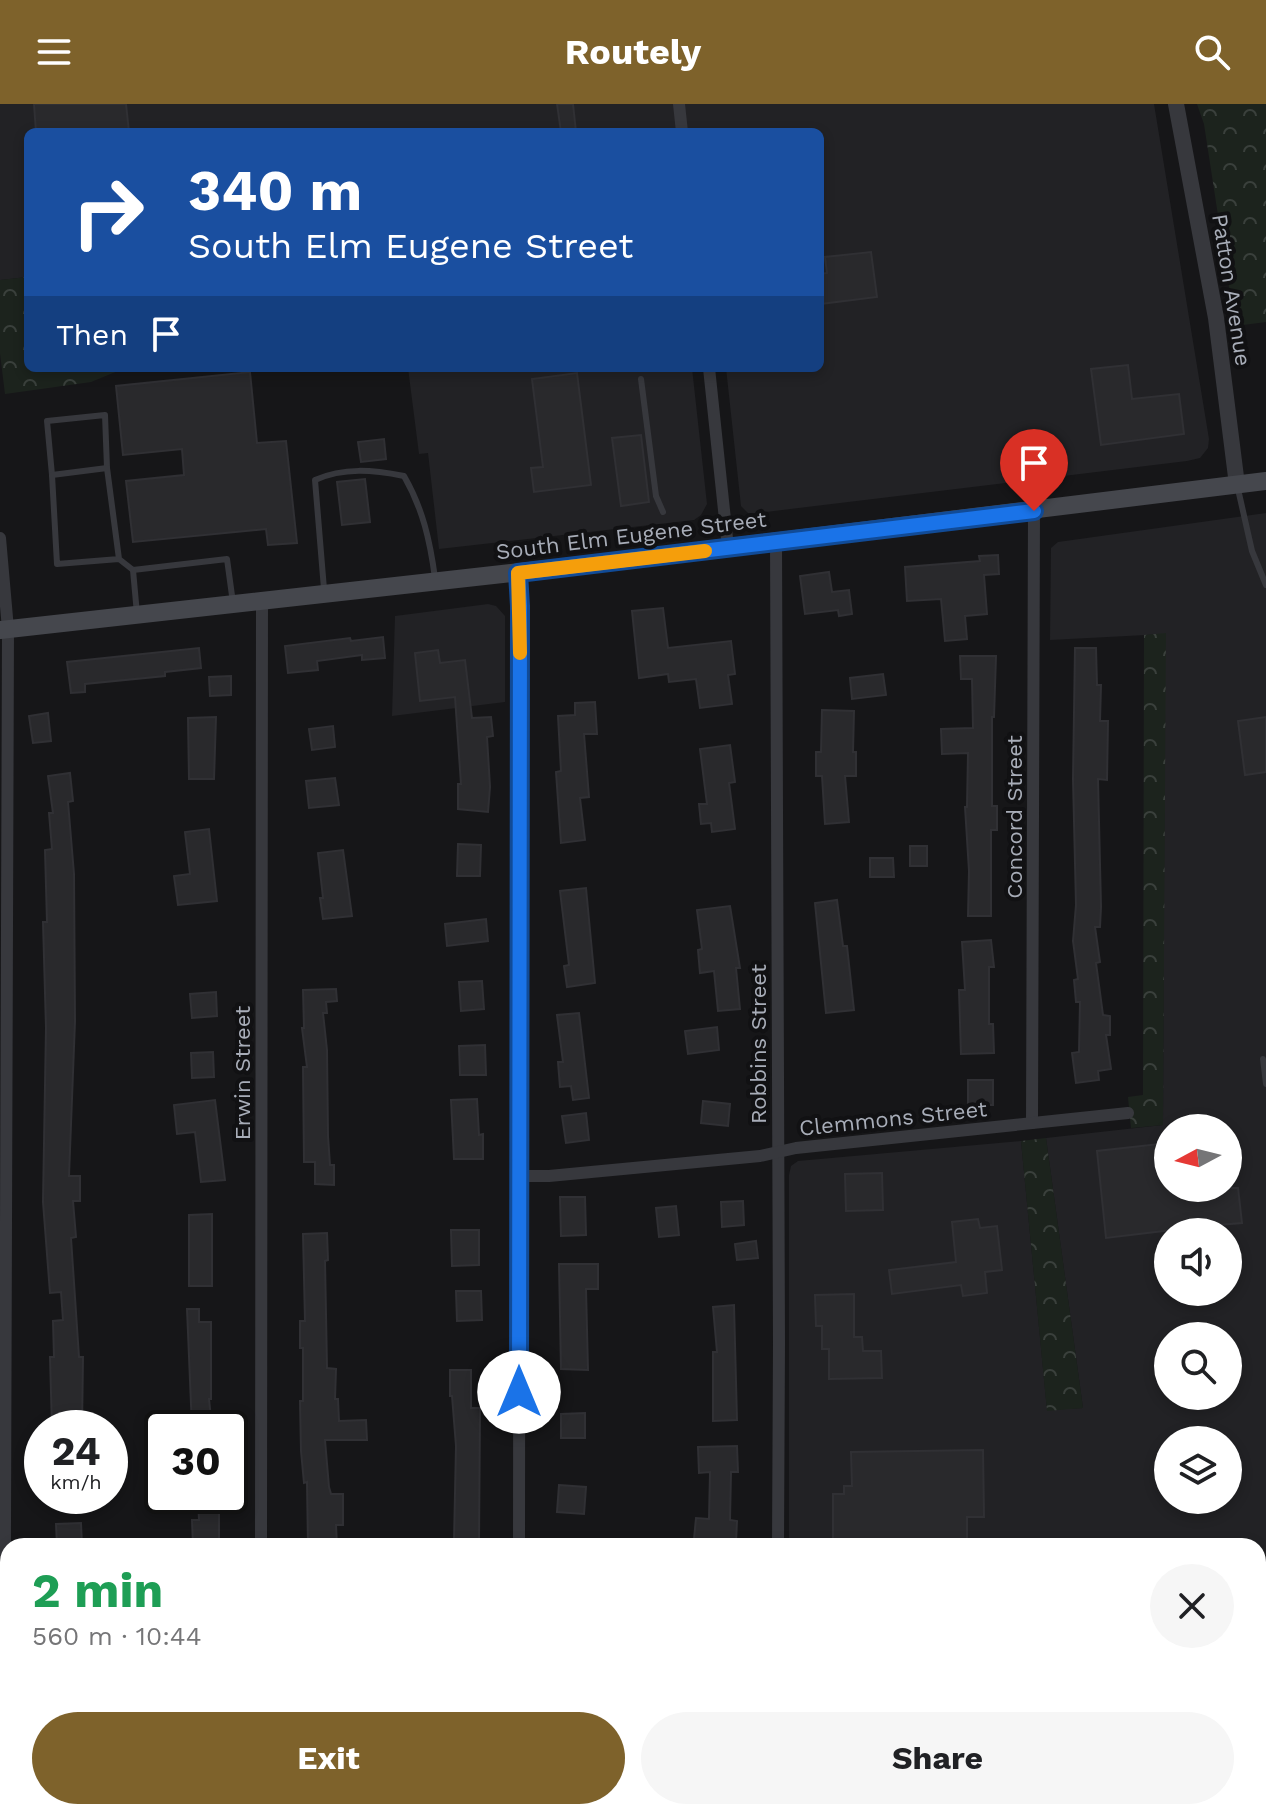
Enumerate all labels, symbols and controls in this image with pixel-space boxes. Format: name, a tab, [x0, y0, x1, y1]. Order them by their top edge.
icon: menu	[32, 30, 76, 74]
icon: search	[1190, 30, 1234, 74]
text: Routely	[565, 31, 701, 73]
text: 340 m	[188, 158, 362, 224]
icon: right	[56, 160, 160, 264]
street label: Patton Avenue	[1207, 212, 1256, 368]
text: South Elm Eugene Street	[188, 225, 633, 267]
icon: arrive	[144, 312, 188, 356]
text: Then	[56, 317, 128, 352]
pin	[1000, 429, 1068, 511]
icon: arrive	[1012, 441, 1056, 485]
street label: South Elm Eugene Street	[494, 507, 768, 564]
street label: Concord Street	[1002, 735, 1027, 899]
street label: Robbins Street	[746, 964, 771, 1124]
street label: Erwin Street	[230, 1006, 255, 1140]
street label: Clemmons Street	[798, 1096, 988, 1141]
north arrow	[1154, 1114, 1242, 1202]
map controls	[1154, 1114, 1242, 1514]
button: sound	[1154, 1218, 1242, 1306]
button: search	[1154, 1322, 1242, 1410]
position arrow	[477, 1350, 561, 1434]
speed limit sign: 30	[144, 1410, 248, 1514]
button: layers	[1154, 1426, 1242, 1514]
text: 24	[51, 1428, 101, 1475]
text: km/h	[50, 1470, 102, 1494]
text: 2 min	[32, 1562, 163, 1619]
button: close	[1150, 1564, 1234, 1648]
text: 560 m · 10:44	[32, 1621, 202, 1651]
button: Exit	[32, 1712, 625, 1804]
button: Share	[641, 1712, 1234, 1804]

